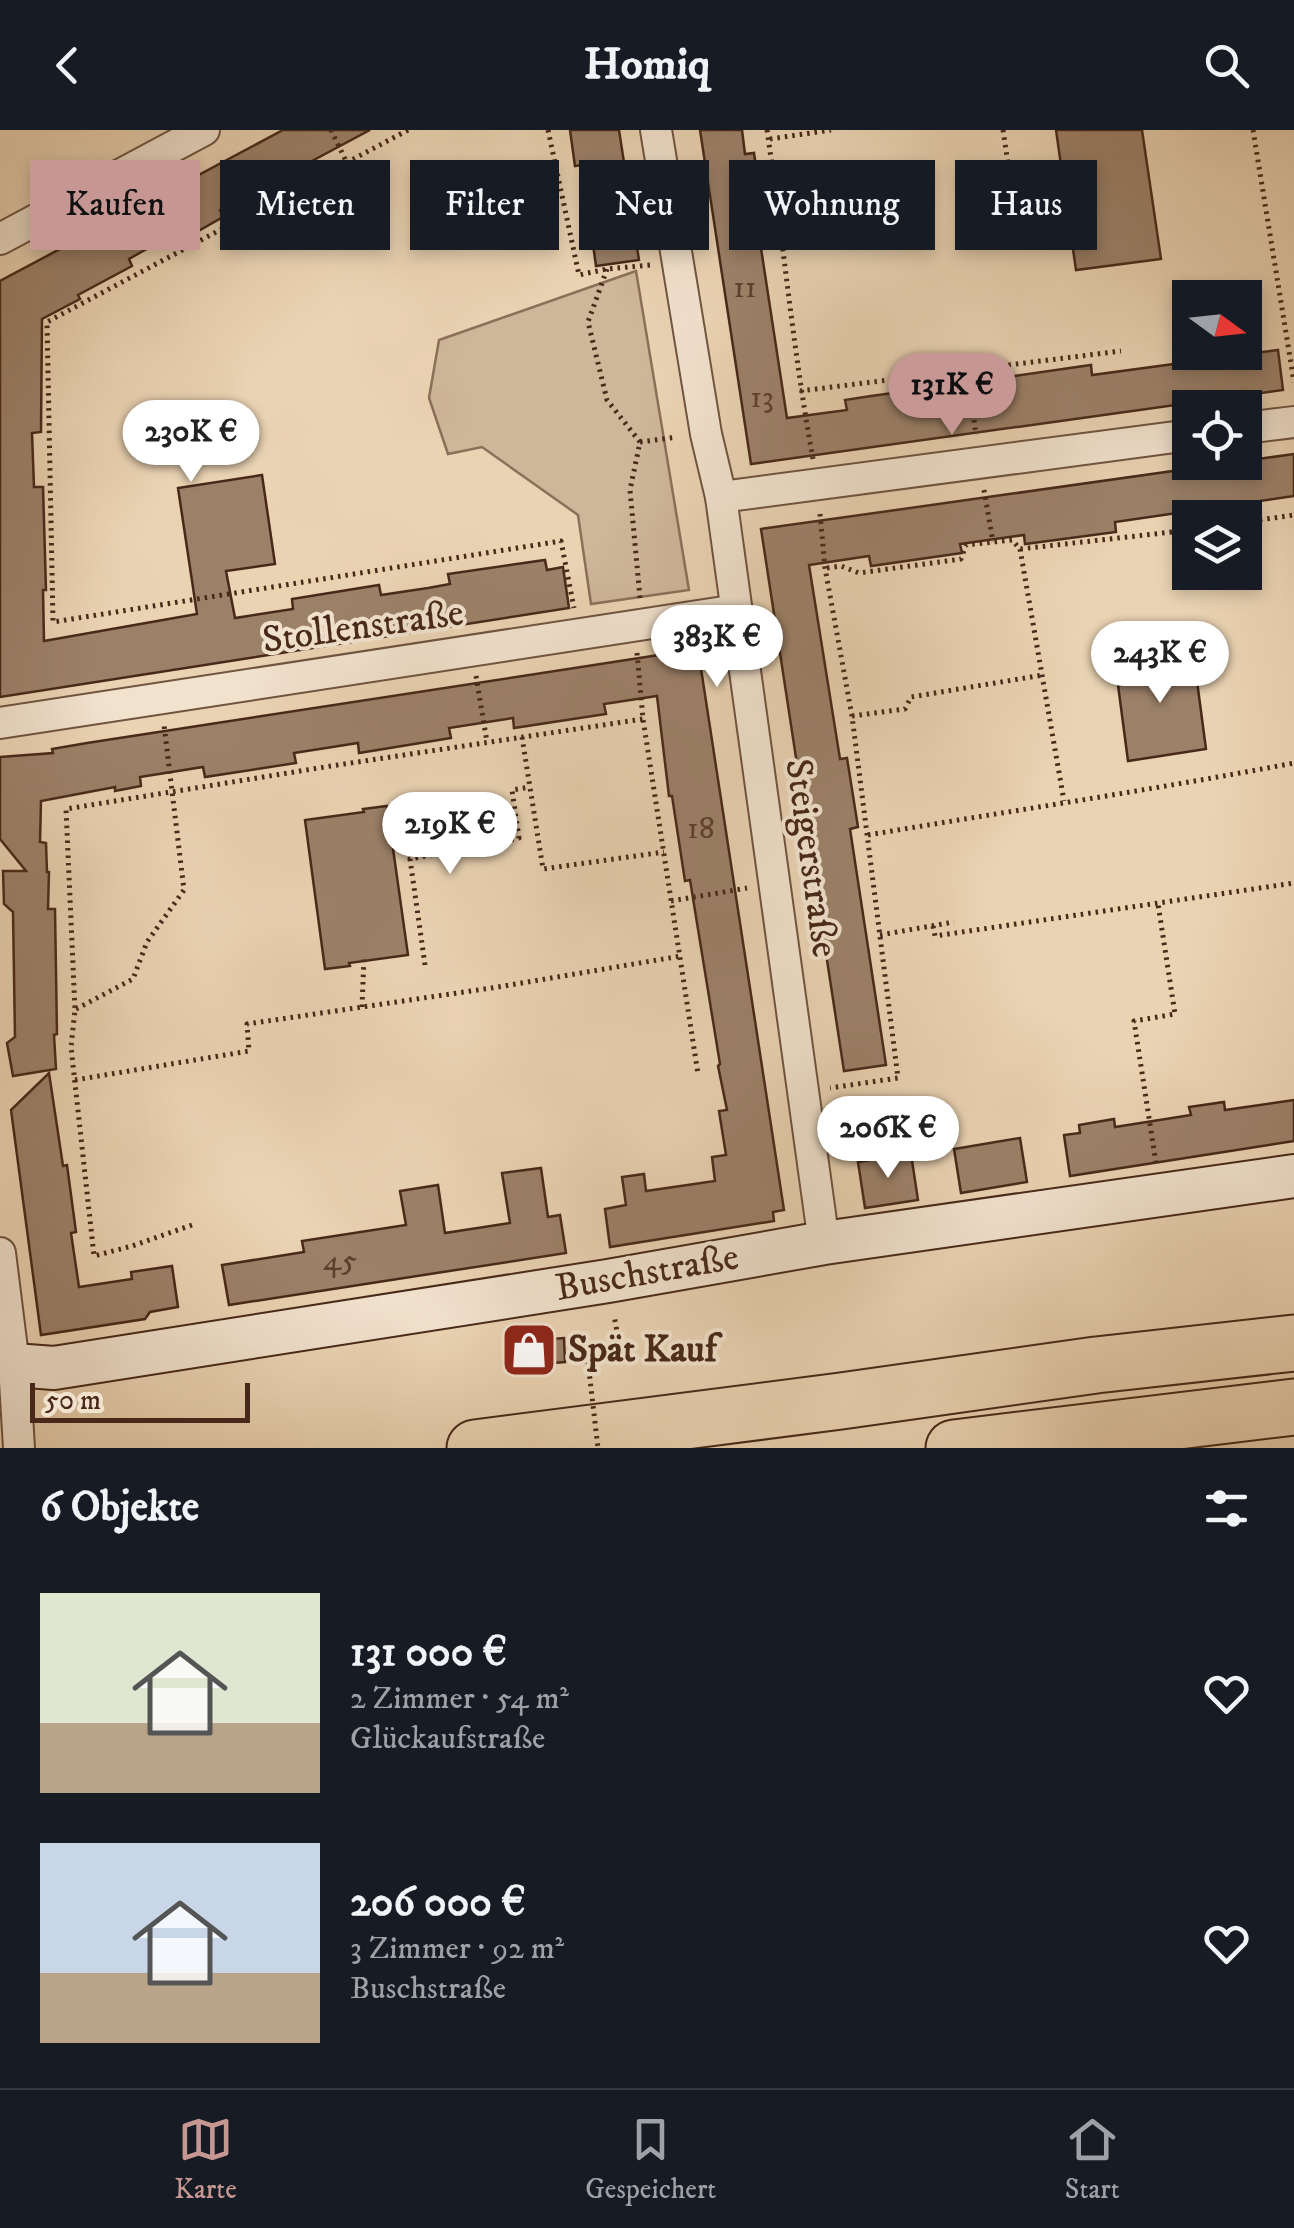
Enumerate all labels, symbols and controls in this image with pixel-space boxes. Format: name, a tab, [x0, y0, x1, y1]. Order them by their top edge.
text: Homiq	[584, 37, 710, 93]
icon: back	[40, 38, 95, 93]
icon: search	[1199, 38, 1254, 93]
chip: Kaufen	[30, 160, 200, 250]
chip: Mieten	[220, 160, 390, 250]
chip: Filter	[410, 160, 559, 250]
chip: Neu	[579, 160, 709, 250]
chip: Wohnung	[729, 160, 935, 250]
chip: Haus	[955, 160, 1097, 250]
house number: 11	[733, 268, 757, 308]
north arrow	[1172, 280, 1262, 370]
map controls	[1172, 280, 1262, 590]
pin: 131K €	[871, 353, 1033, 438]
text: 131K €	[910, 365, 994, 405]
house number: 13	[750, 378, 774, 418]
button: locate	[1172, 390, 1262, 480]
pin: 230K €	[110, 400, 272, 485]
text: 230K €	[145, 412, 237, 452]
button: layers	[1172, 500, 1262, 590]
street label: Stollenstraße	[259, 589, 467, 665]
pin: 383K €	[636, 605, 798, 690]
text: 383K €	[673, 617, 761, 657]
pin: 243K €	[1079, 621, 1241, 706]
text: 243K €	[1113, 633, 1207, 673]
street label: Steigerstraße	[773, 756, 849, 960]
pin: 219K €	[369, 792, 531, 877]
text: 219K €	[404, 804, 496, 844]
house number: 18	[687, 809, 715, 849]
pin: 206K €	[807, 1096, 969, 1181]
text: 206K €	[839, 1108, 937, 1148]
street label: Buschstraße	[552, 1233, 742, 1313]
house number: 45	[323, 1241, 357, 1281]
shop icon: Spät Kauf	[499, 1320, 559, 1380]
place label: Spät Kauf	[568, 1326, 723, 1374]
scale bar	[30, 1378, 250, 1422]
text: 50 m	[45, 1383, 101, 1418]
icon: filters	[1199, 1481, 1254, 1536]
text: 6 Objekte	[40, 1482, 199, 1534]
text: 131 000 €	[350, 1627, 507, 1679]
icon: home	[120, 1633, 240, 1753]
icon: heart	[1199, 1666, 1254, 1721]
text: 2 Zimmer · 54 m²	[350, 1679, 569, 1719]
text: Glückaufstraße	[350, 1719, 545, 1759]
text: 206 000 €	[350, 1877, 526, 1929]
icon: home	[120, 1883, 240, 2003]
icon: heart	[1199, 1916, 1254, 1971]
text: 3 Zimmer · 92 m²	[350, 1929, 564, 1969]
text: Buschstraße	[350, 1969, 506, 2009]
tab: Karte	[174, 2112, 237, 2207]
tab: Gespeichert	[585, 2112, 716, 2207]
tab: Start	[1065, 2112, 1120, 2207]

